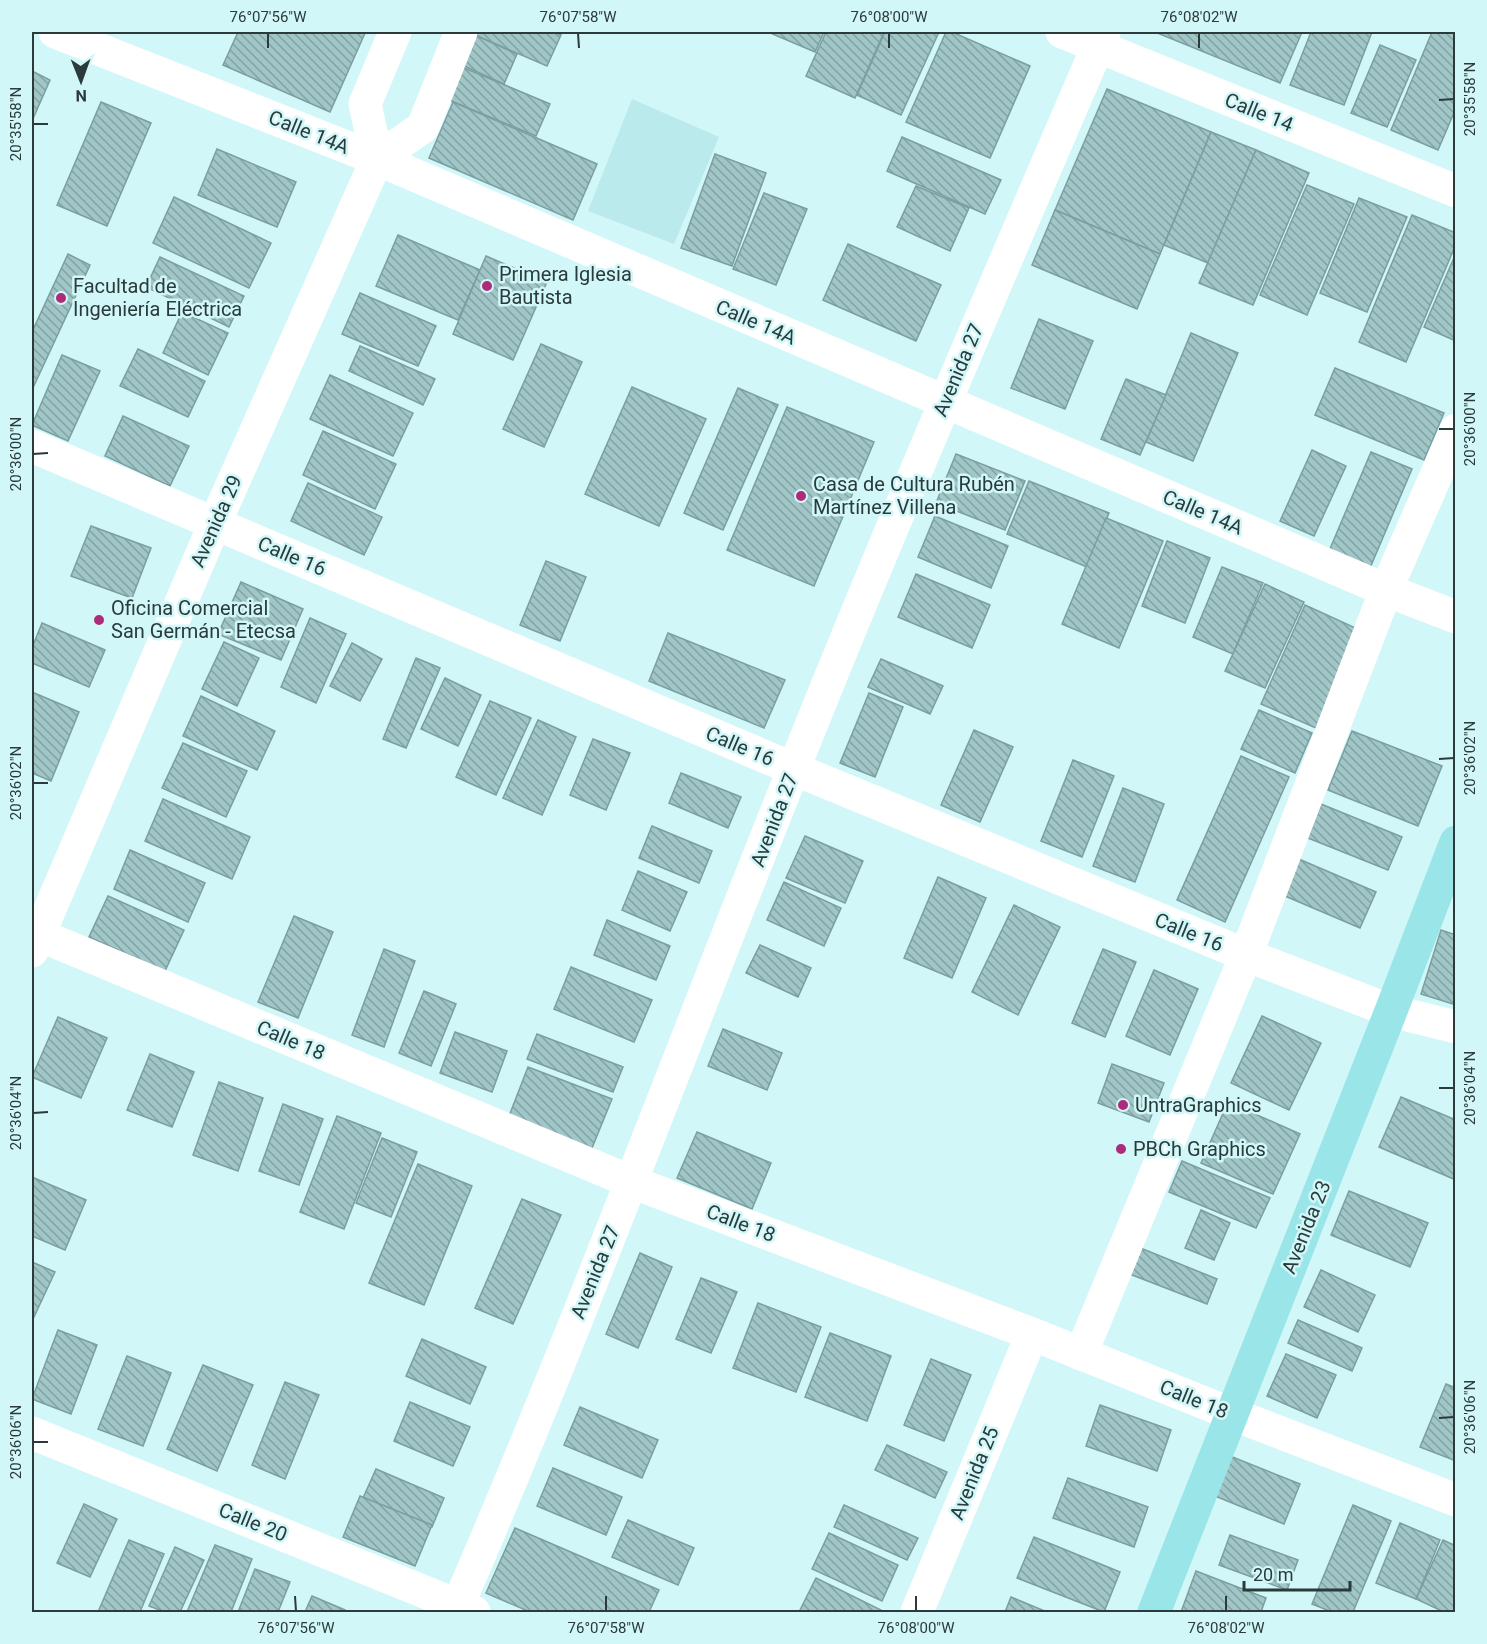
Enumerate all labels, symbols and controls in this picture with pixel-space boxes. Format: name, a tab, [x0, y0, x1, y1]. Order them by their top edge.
text: 76°07'56"W	[230, 8, 306, 26]
text: 76°07'58"W	[540, 8, 616, 26]
text: 76°08'00"W	[851, 8, 927, 26]
text: 76°08'02"W	[1161, 8, 1237, 26]
north arrow	[51, 51, 111, 111]
text: 20°35'58"N	[1461, 62, 1479, 136]
text: N	[75, 86, 87, 105]
text: 20°35'58"N	[7, 87, 25, 161]
street label: Calle 14	[1221, 87, 1297, 137]
street label: Calle 14A	[265, 105, 353, 159]
place label: Primera Iglesia Bautista	[499, 262, 632, 309]
place label: Facultad de Ingeniería Eléctrica	[73, 274, 242, 321]
marker: Primera Iglesia Bautista	[480, 279, 494, 293]
marker: Facultad de Ingeniería Eléctrica	[54, 291, 68, 305]
street label: Calle 14A	[712, 294, 800, 350]
street label: Avenida 27	[928, 320, 988, 420]
text: 20°36'00"N	[1461, 392, 1479, 466]
text: 20°36'00"N	[7, 417, 25, 491]
street label: Avenida 29	[185, 471, 247, 571]
place label: Casa de Cultura Rubén Martínez Villena	[813, 472, 1015, 519]
street label: Calle 14A	[1159, 484, 1247, 540]
marker: Casa de Cultura Rubén Martínez Villena	[794, 489, 808, 503]
street label: Calle 16	[254, 531, 330, 581]
place label: Oficina Comercial San Germán - Etecsa	[111, 596, 296, 643]
marker: Oficina Comercial San Germán - Etecsa	[92, 613, 106, 627]
street label: Calle 16	[702, 721, 778, 771]
text: 20°36'02"N	[1461, 721, 1479, 795]
text: 20°36'02"N	[7, 746, 25, 820]
street label: Avenida 27	[745, 770, 803, 870]
street label: Calle 16	[1151, 907, 1227, 957]
street label: Calle 18	[253, 1015, 329, 1065]
text: 20°36'04"N	[1461, 1051, 1479, 1125]
text: 20°36'04"N	[7, 1076, 25, 1150]
place label: UntraGraphics	[1135, 1093, 1262, 1117]
marker: UntraGraphics	[1116, 1098, 1130, 1112]
place label: PBCh Graphics	[1133, 1137, 1266, 1161]
marker: PBCh Graphics	[1114, 1142, 1128, 1156]
street label: Avenida 23	[1276, 1177, 1336, 1277]
street label: Calle 18	[703, 1199, 779, 1247]
street label: Avenida 27	[565, 1222, 625, 1322]
street label: Calle 18	[1156, 1374, 1232, 1424]
text: 20°36'06"N	[1461, 1380, 1479, 1454]
text: 20°36'06"N	[7, 1405, 25, 1479]
street label: Avenida 25	[944, 1423, 1004, 1523]
street label: Calle 20	[215, 1497, 291, 1547]
scale bar	[1244, 1554, 1350, 1592]
text: 20 m	[1253, 1564, 1293, 1585]
text: 76°07'56"W	[258, 1619, 334, 1637]
text: 76°07'58"W	[568, 1619, 644, 1637]
text: 76°08'00"W	[878, 1619, 954, 1637]
text: 76°08'02"W	[1188, 1619, 1264, 1637]

